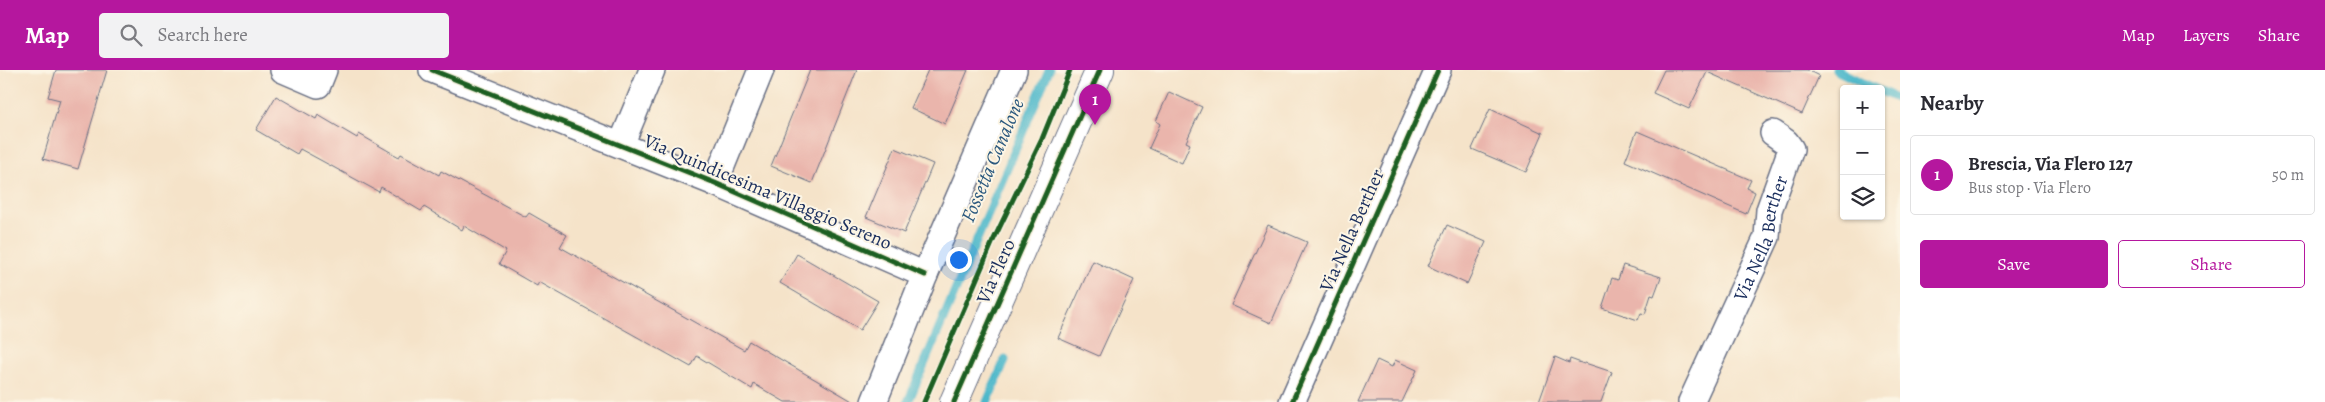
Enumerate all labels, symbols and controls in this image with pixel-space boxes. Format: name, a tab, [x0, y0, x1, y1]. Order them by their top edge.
search box	[99, 13, 449, 58]
text: Map	[25, 19, 69, 51]
icon: search	[117, 21, 145, 49]
text: Search here	[157, 22, 248, 48]
text: Map	[2122, 23, 2155, 47]
text: Layers	[2183, 23, 2230, 47]
text: Share	[2258, 23, 2300, 47]
pin: 1	[1079, 84, 1111, 125]
map controls	[1840, 85, 1885, 220]
button: +	[1840, 85, 1885, 130]
text: Nearby	[1920, 89, 1983, 117]
water label: Fossetta Canalone	[954, 94, 1031, 226]
street label: Via Quindicesima Villaggio Sereno	[639, 127, 896, 256]
button: −	[1840, 130, 1885, 175]
text: Brescia, Via Flero 127	[1968, 151, 2133, 177]
text: 1	[1934, 164, 1940, 186]
text: 50 m	[2272, 164, 2304, 186]
street label: Via Nella Berther	[1313, 165, 1391, 297]
street label: Via Nella Berther	[1727, 172, 1794, 306]
button: layers	[1840, 175, 1885, 220]
text: Bus stop · Via Flero	[1968, 177, 2091, 199]
street label: Via Flero	[970, 235, 1022, 309]
button: Save	[1920, 240, 2108, 288]
button: Share	[2118, 240, 2305, 288]
your location	[946, 247, 972, 273]

